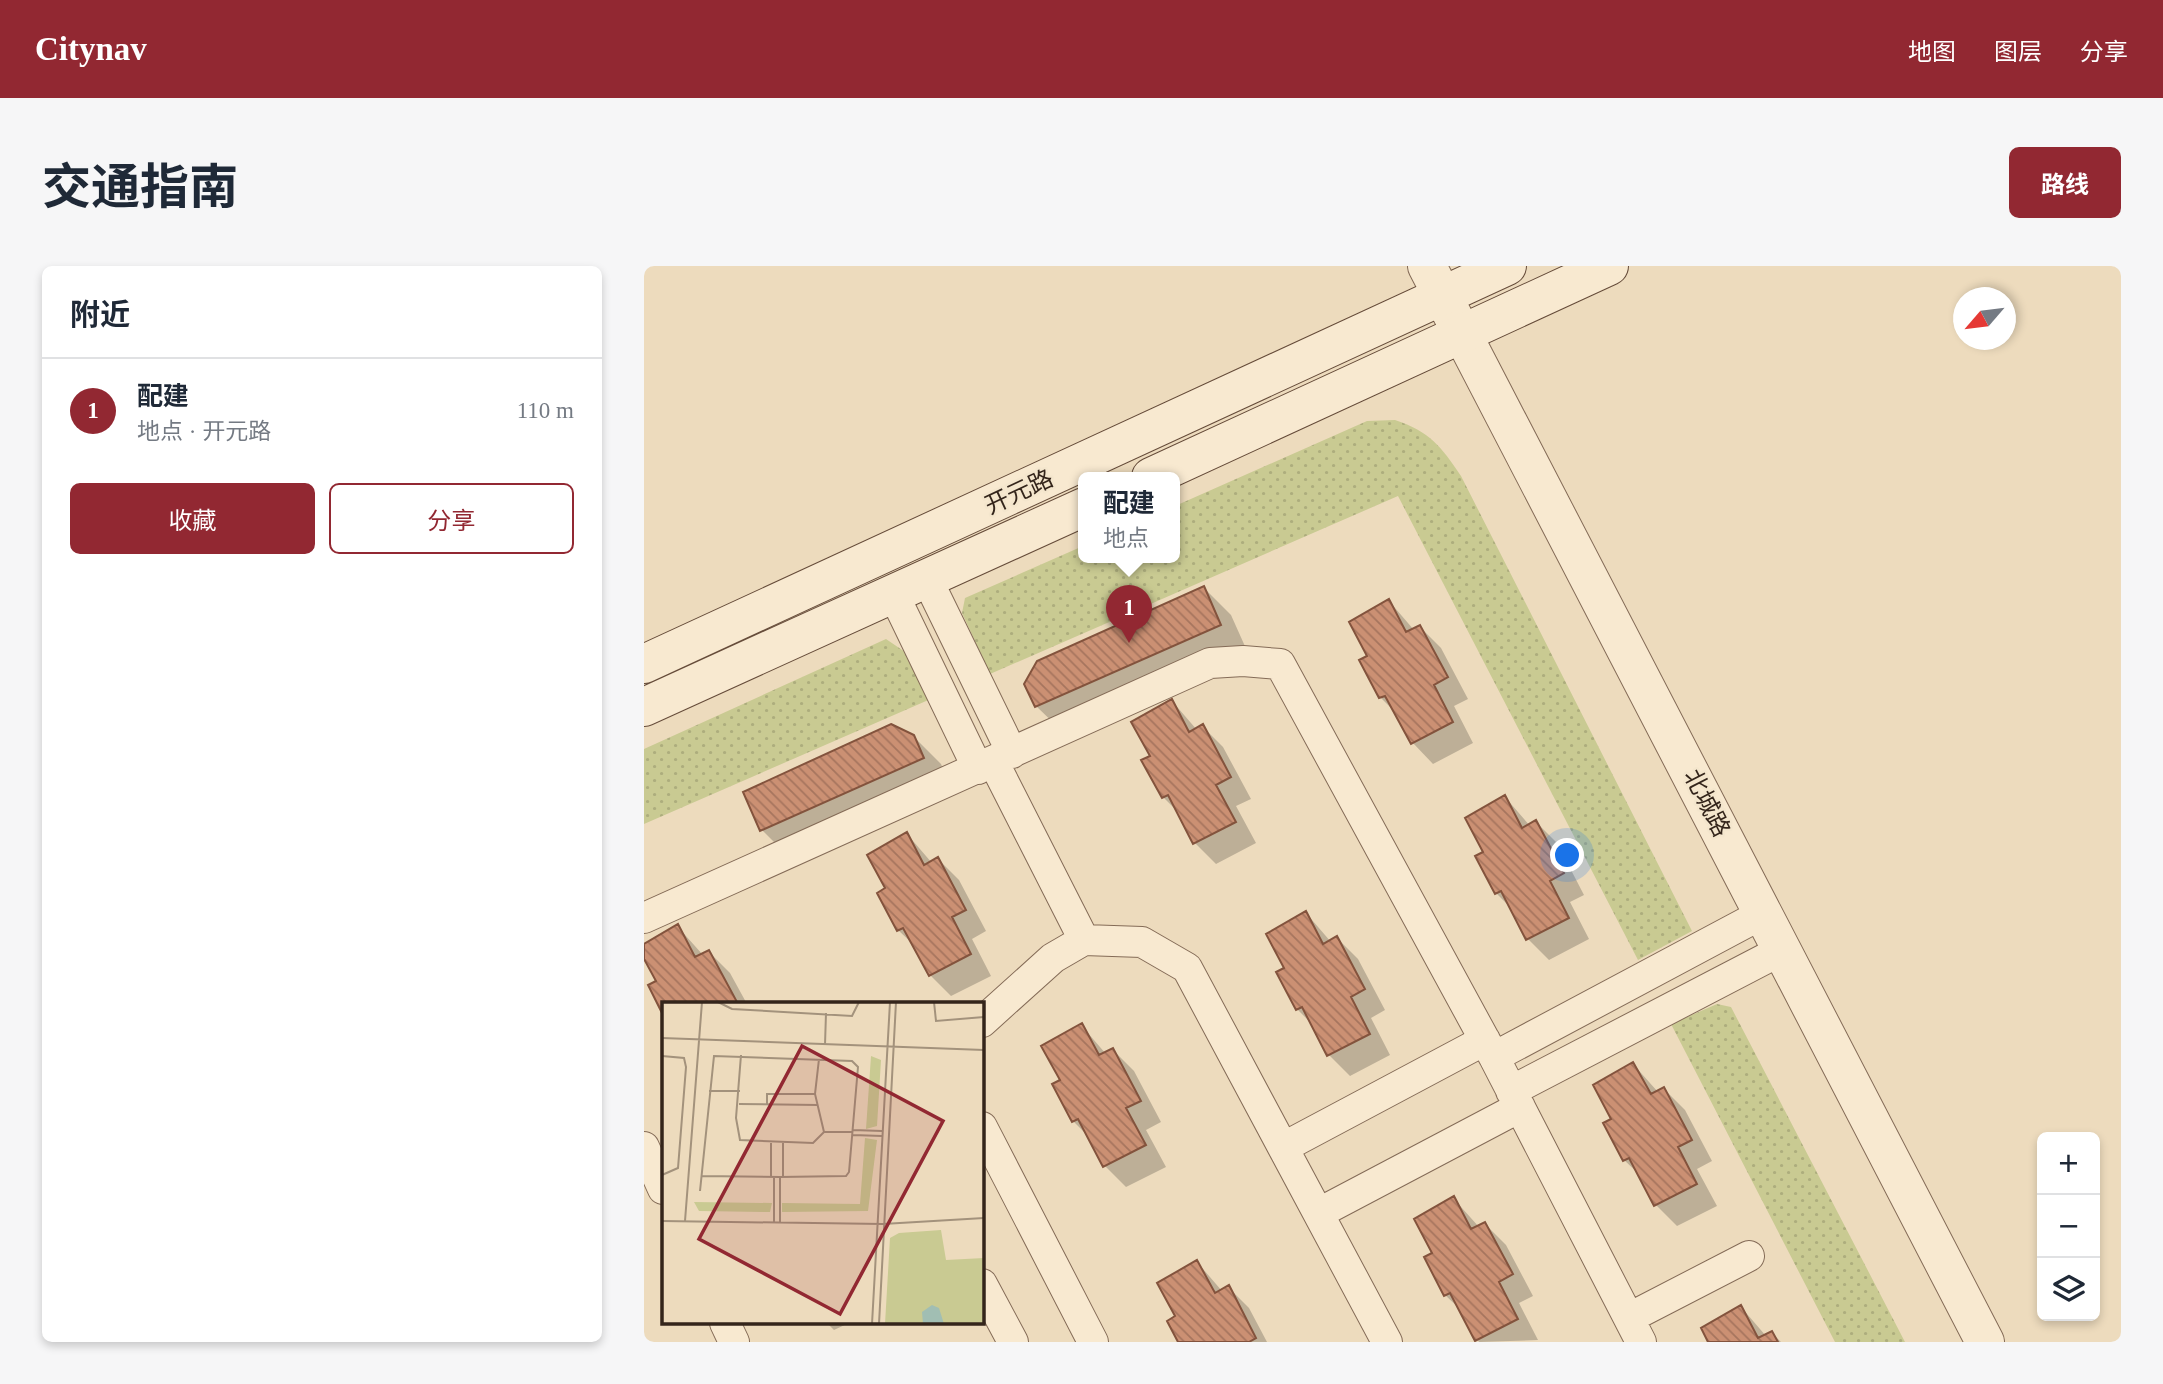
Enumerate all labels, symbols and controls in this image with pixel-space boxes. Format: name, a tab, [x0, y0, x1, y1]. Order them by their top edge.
text: Citynav	[35, 31, 147, 67]
text: 地图	[1908, 39, 1956, 65]
text: 图层	[1994, 39, 2042, 65]
text: 分享	[2080, 39, 2128, 65]
button: 路线	[2009, 147, 2121, 218]
text: 交通指南	[42, 160, 238, 215]
north arrow	[1953, 287, 2016, 350]
text: 附近	[70, 298, 130, 331]
text: 配建	[137, 382, 189, 411]
text: 1	[87, 398, 99, 423]
text: 110 m	[517, 398, 574, 423]
text: 地点 · 开元路	[137, 419, 271, 444]
street label: 开元路	[981, 465, 1057, 519]
popup	[1078, 472, 1180, 563]
button: 收藏	[70, 483, 315, 554]
button: 分享	[329, 483, 574, 554]
text: 配建	[1103, 489, 1155, 518]
text: 地点	[1103, 526, 1149, 551]
pin: 1	[1106, 585, 1152, 643]
street label: 北城路	[1679, 765, 1735, 841]
your location	[1550, 838, 1584, 872]
inset map	[662, 1002, 984, 1324]
map controls	[2037, 1132, 2100, 1321]
button: +	[2037, 1132, 2100, 1195]
button: −	[2037, 1195, 2100, 1258]
button: layers	[2037, 1258, 2100, 1321]

